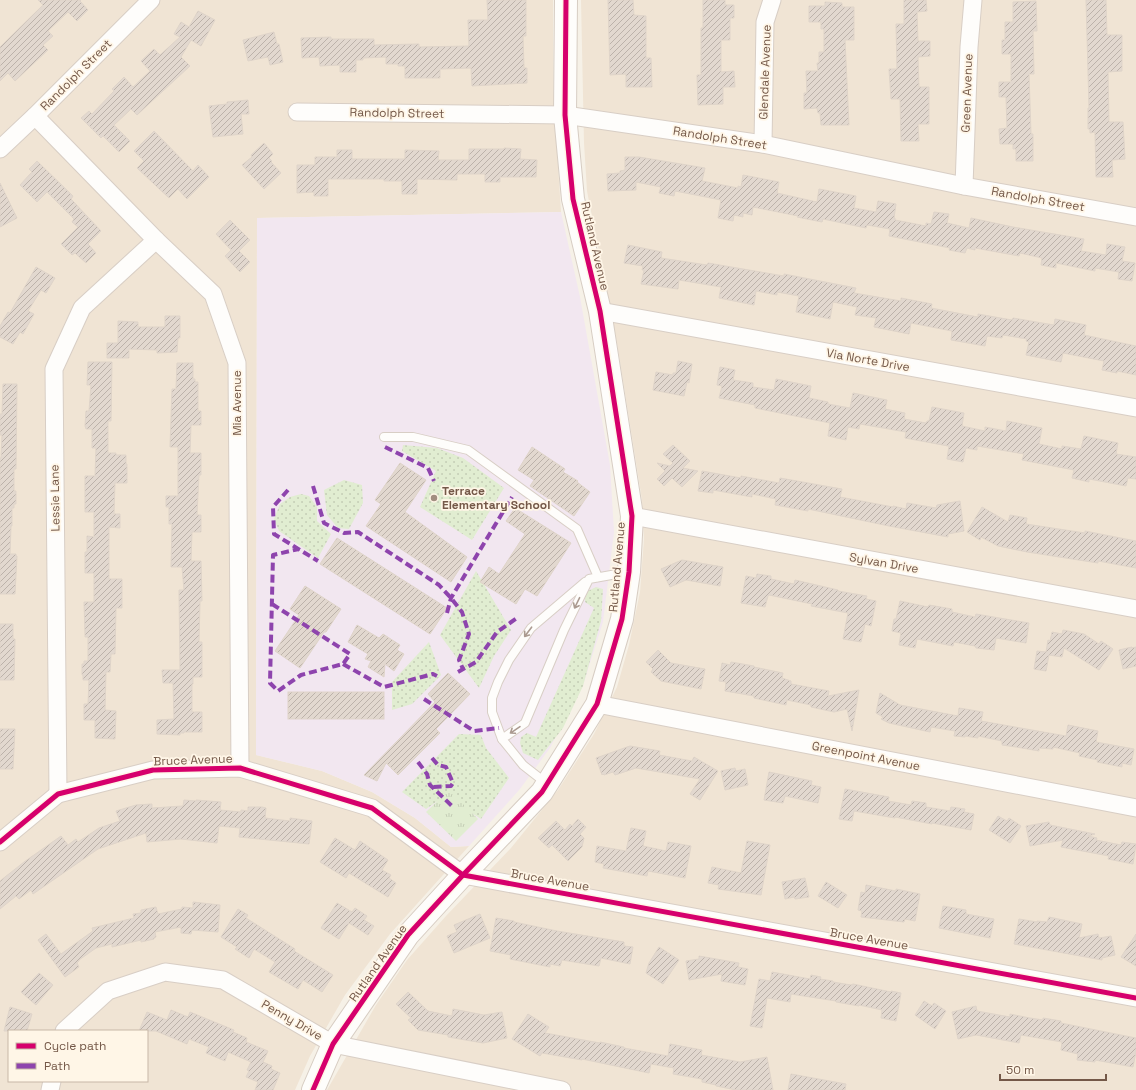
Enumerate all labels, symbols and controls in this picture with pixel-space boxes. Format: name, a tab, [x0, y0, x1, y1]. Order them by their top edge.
street label: Glendale Avenue	[755, 24, 775, 120]
street label: Randolph Street	[37, 36, 115, 114]
street label: Green Avenue	[958, 53, 976, 133]
street label: Randolph Street	[349, 104, 445, 122]
street label: Randolph Street	[672, 123, 768, 153]
street label: Randolph Street	[990, 183, 1086, 215]
street label: Rutland Avenue	[577, 200, 613, 292]
street label: Via Norte Drive	[825, 345, 911, 375]
street label: Mia Avenue	[229, 370, 245, 436]
street label: Lessie Lane	[46, 464, 64, 532]
place label: Terrace Elementary School	[442, 483, 550, 513]
marker: Terrace Elementary School	[429, 493, 439, 503]
street label: Rutland Avenue	[605, 521, 629, 613]
street label: Sylvan Drive	[848, 549, 920, 577]
one-way arrow	[573, 596, 580, 608]
one-way arrow	[524, 627, 532, 638]
one-way arrow	[509, 726, 520, 734]
street label: Greenpoint Avenue	[811, 738, 921, 774]
street label: Bruce Avenue	[153, 751, 233, 769]
street label: Bruce Avenue	[510, 865, 590, 895]
street label: Rutland Avenue	[345, 921, 411, 1005]
street label: Bruce Avenue	[829, 924, 909, 954]
street label: Penny Drive	[259, 996, 325, 1044]
legend	[8, 1030, 148, 1082]
text: Cycle path	[44, 1038, 106, 1054]
scale bar	[1000, 1056, 1106, 1082]
text: Path	[44, 1058, 70, 1074]
text: 50 m	[1006, 1062, 1034, 1078]

